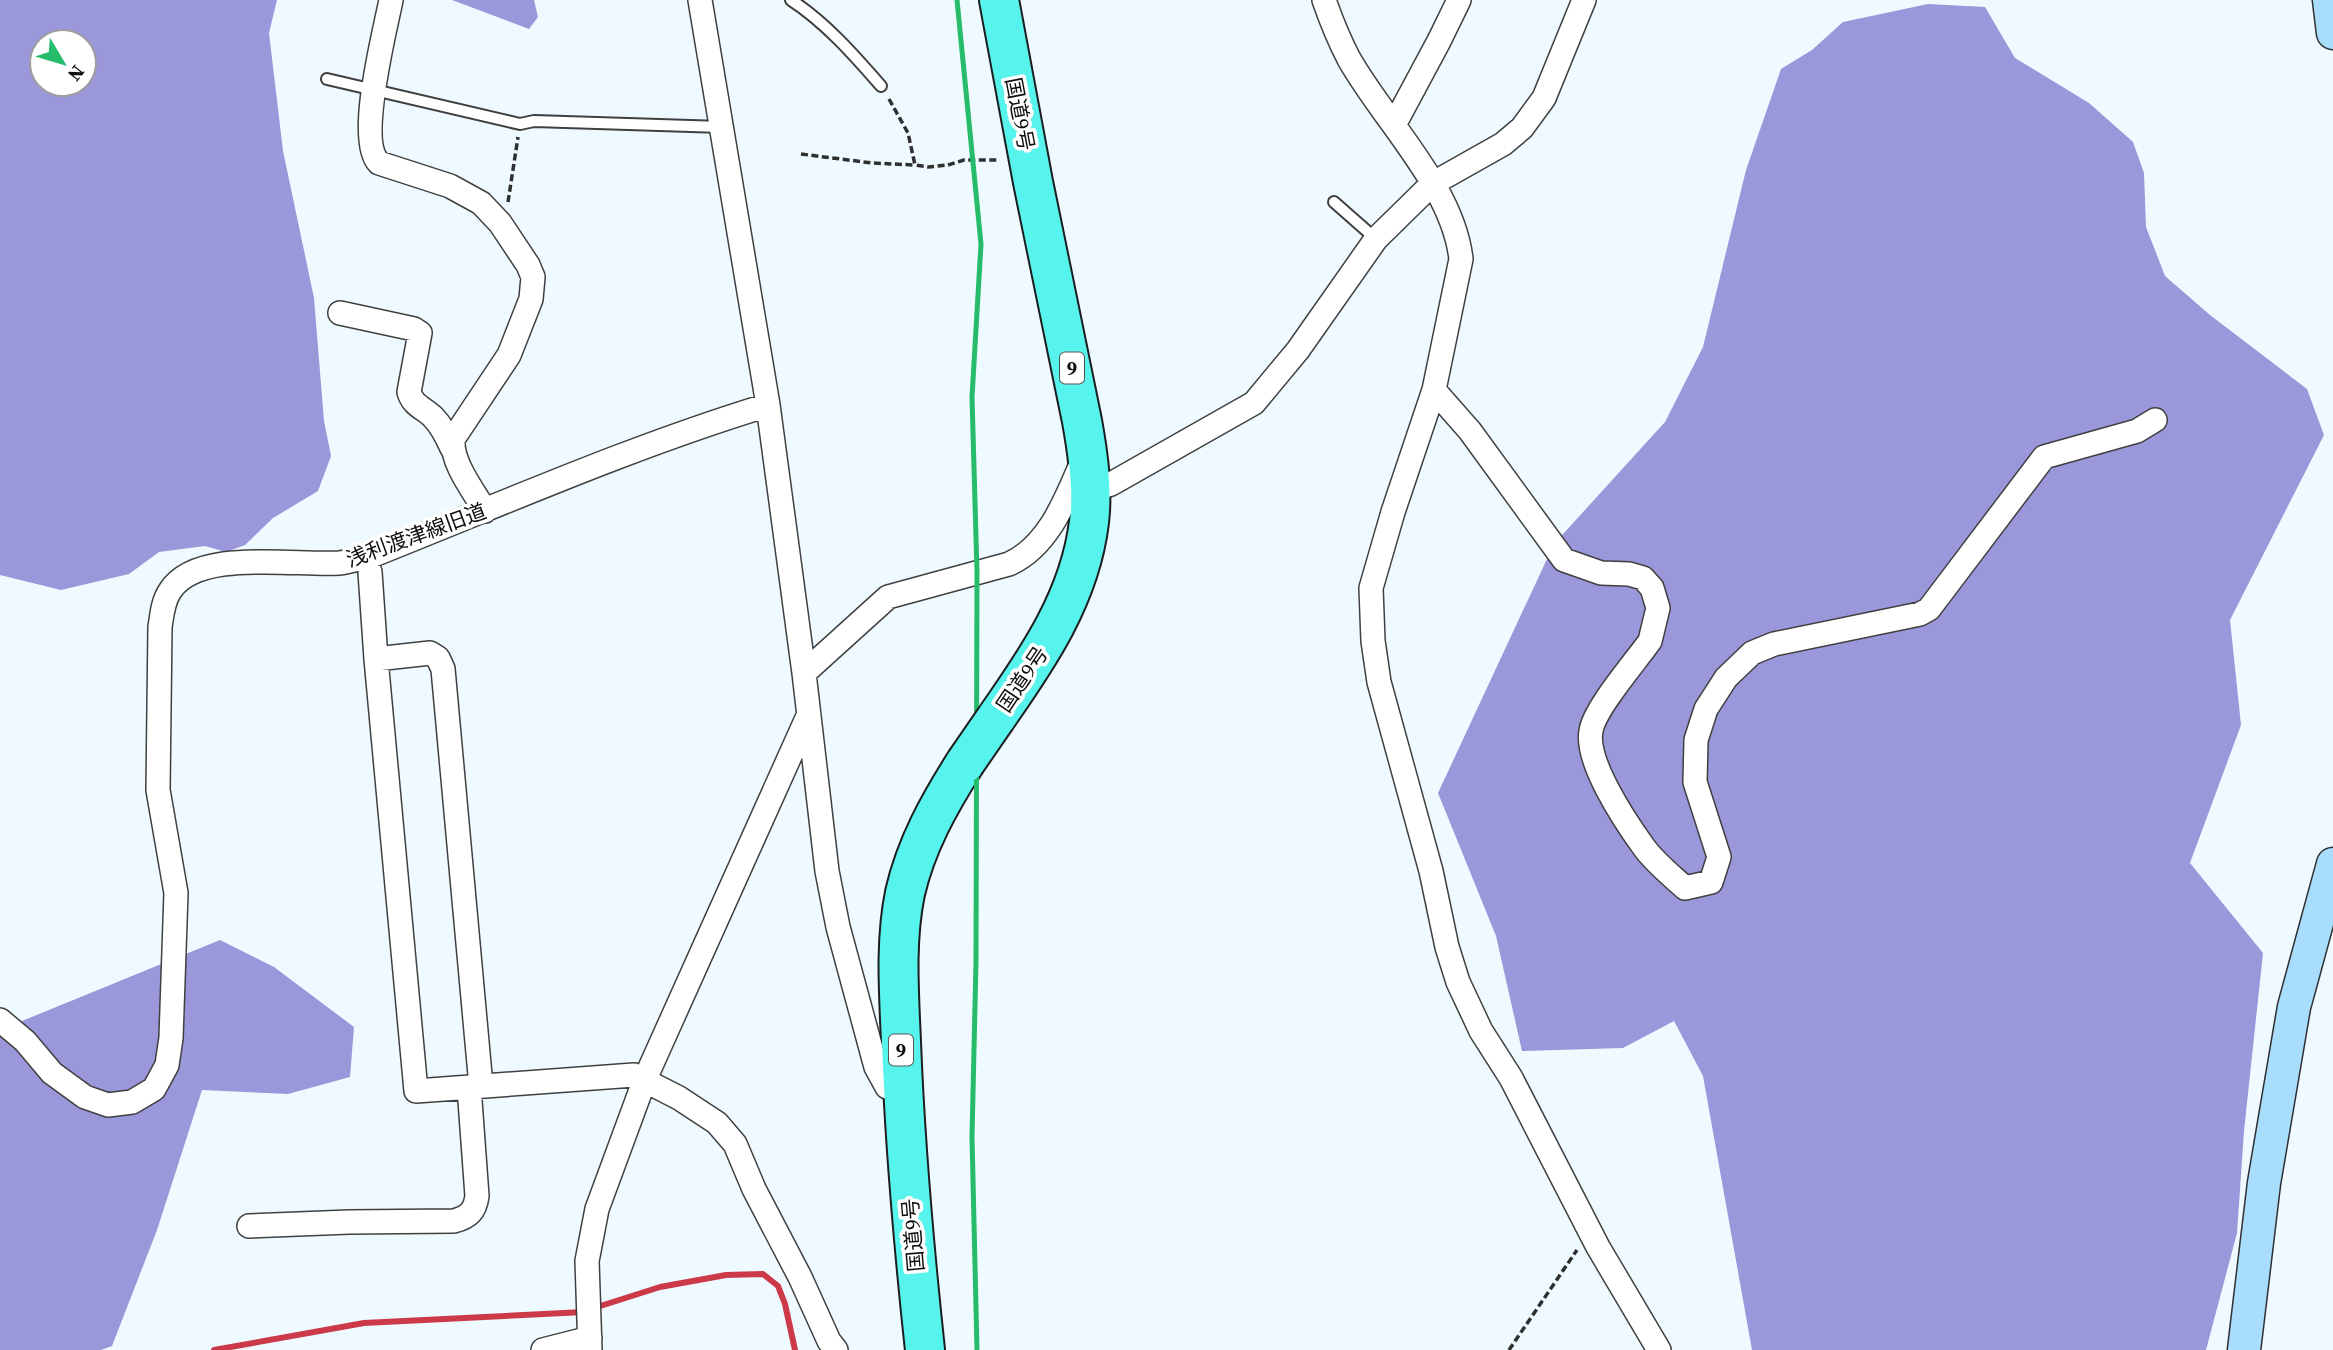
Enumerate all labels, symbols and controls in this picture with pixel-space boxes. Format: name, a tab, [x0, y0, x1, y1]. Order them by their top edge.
north arrow	[28, 28, 98, 98]
text: N	[62, 60, 91, 87]
street label: 国道9号	[999, 75, 1041, 153]
road number: 9	[1060, 352, 1084, 384]
street label: 浅利渡津線旧道	[342, 496, 490, 574]
street label: 国道9号	[989, 640, 1055, 718]
road number: 9	[889, 1034, 913, 1066]
street label: 国道9号	[895, 1197, 931, 1273]

